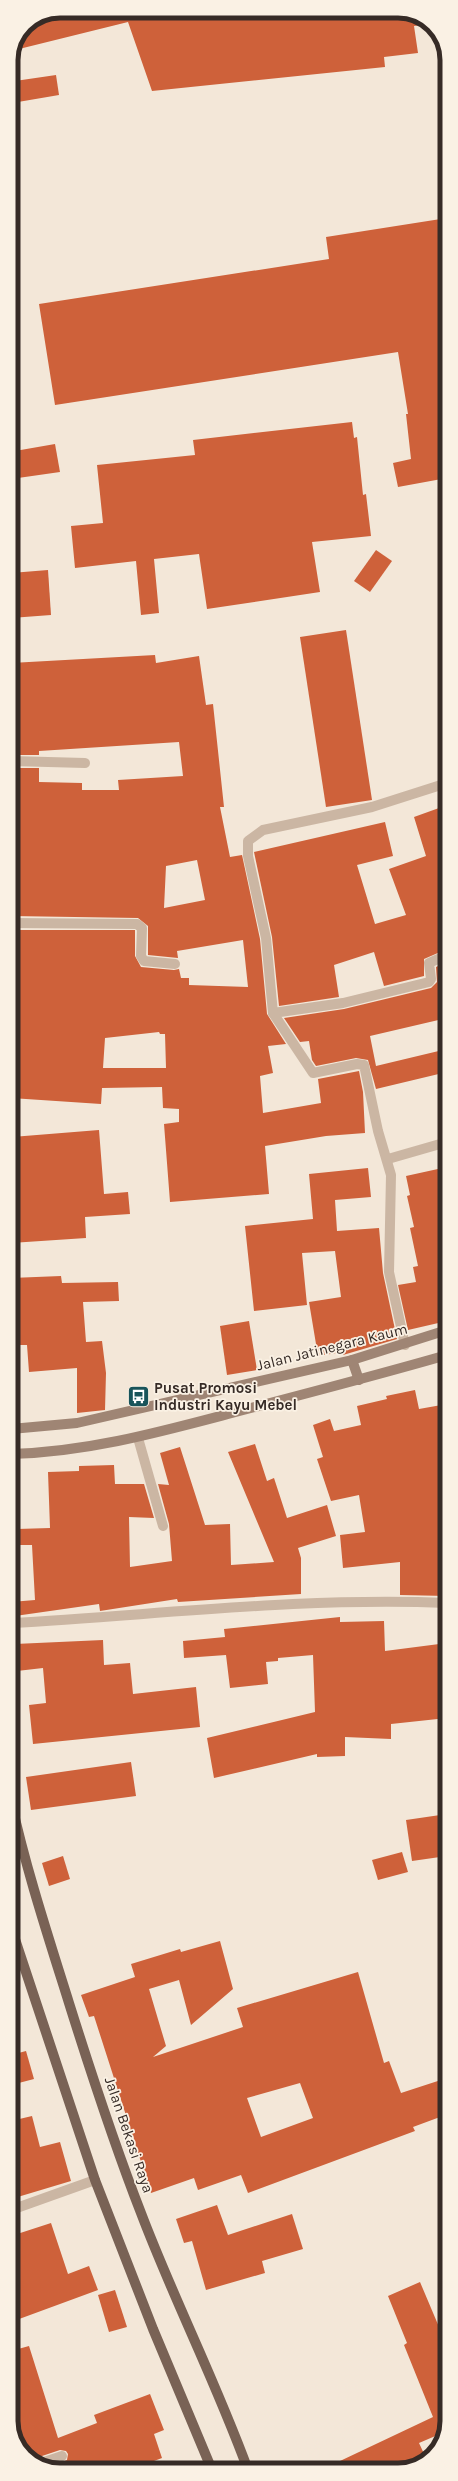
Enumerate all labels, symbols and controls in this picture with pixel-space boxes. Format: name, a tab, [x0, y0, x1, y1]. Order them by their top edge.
street label: Jalan Jatinegara Kaum	[255, 1320, 409, 1374]
place label: Pusat Promosi Industri Kayu Mebel	[154, 1379, 297, 1414]
bus stop icon: Pusat Promosi Industri Kayu Mebel	[126, 1384, 152, 1410]
street label: Jalan Bekasi Raya	[101, 2075, 157, 2195]

